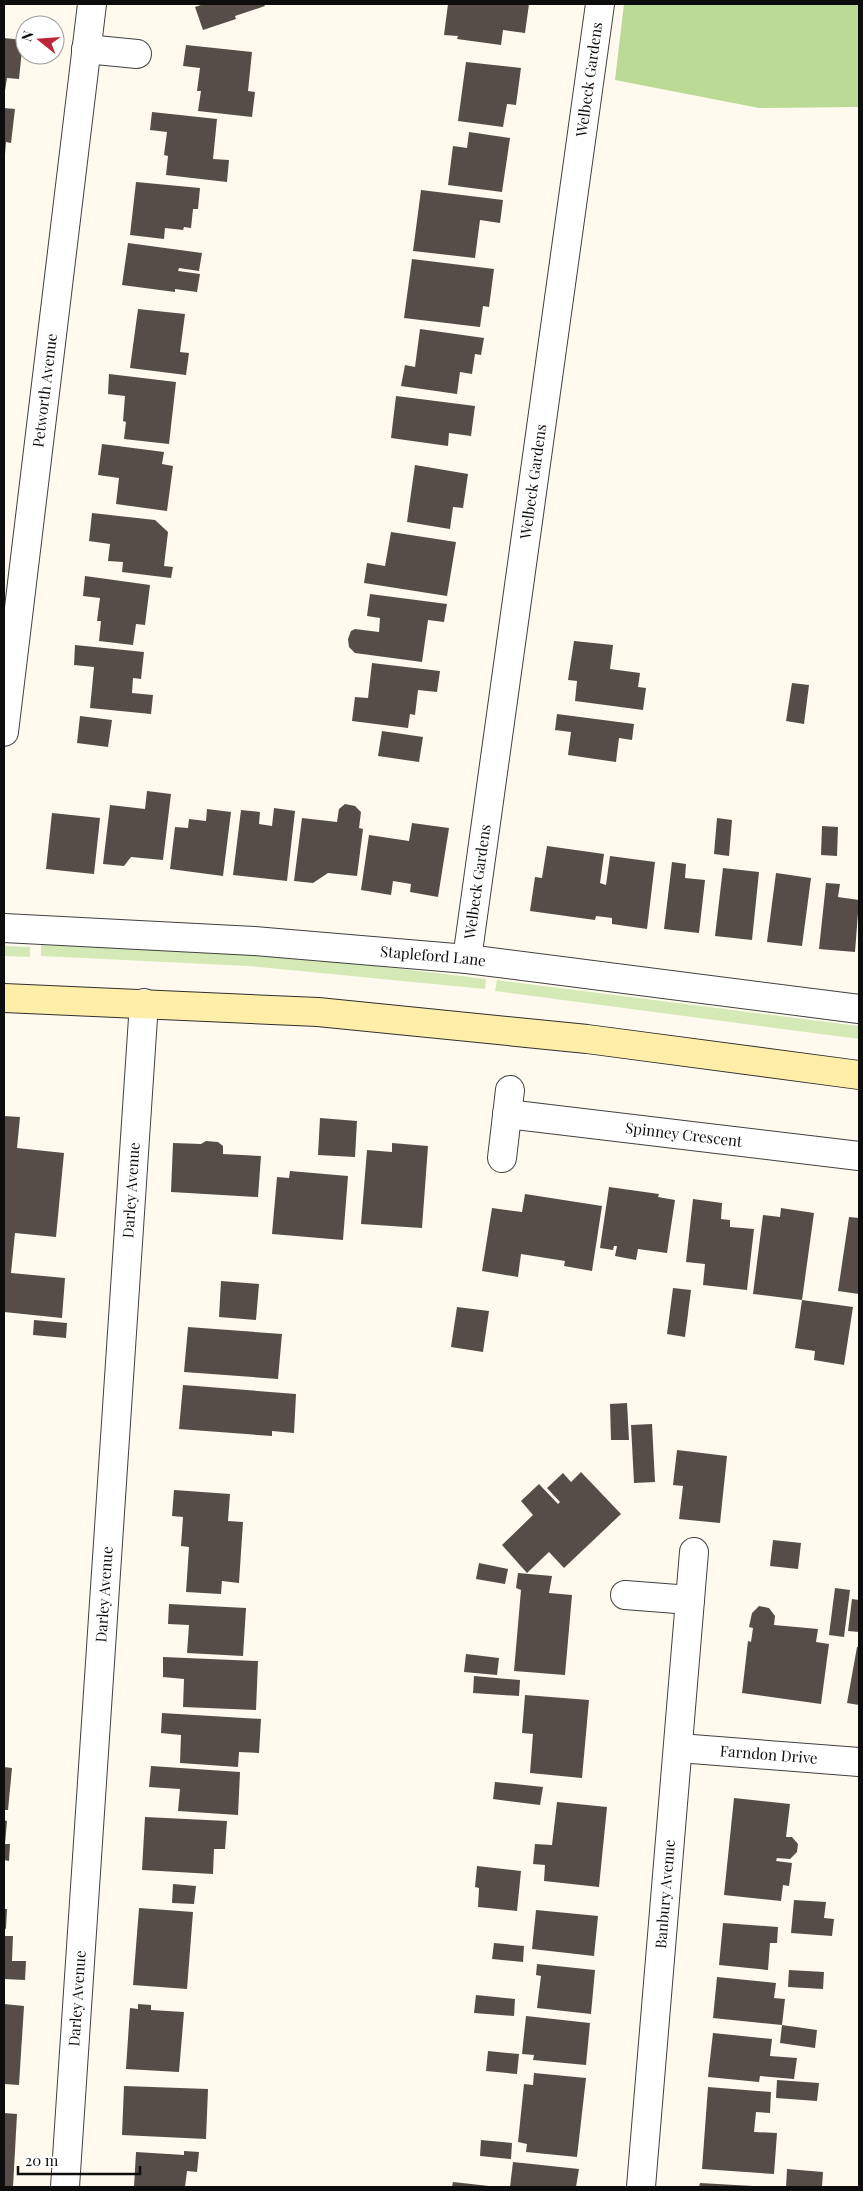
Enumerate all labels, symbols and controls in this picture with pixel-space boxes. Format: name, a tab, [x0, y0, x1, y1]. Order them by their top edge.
north arrow	[15, 15, 65, 65]
street label: Welbeck Gardens	[570, 21, 606, 139]
text: N	[17, 28, 38, 44]
street label: Petworth Avenue	[27, 332, 61, 449]
street label: Welbeck Gardens	[514, 423, 550, 541]
street label: Welbeck Gardens	[459, 823, 495, 941]
street label: Stapleford Lane	[379, 941, 487, 970]
street label: Spinney Crescent	[624, 1117, 744, 1151]
street label: Darley Avenue	[117, 1141, 144, 1239]
street label: Darley Avenue	[90, 1546, 117, 1643]
street label: Farndon Drive	[719, 1740, 818, 1768]
street label: Banbury Avenue	[650, 1838, 679, 1949]
street label: Darley Avenue	[63, 1950, 90, 2047]
scale bar	[18, 2144, 140, 2176]
text: 20 m	[25, 2150, 59, 2170]

